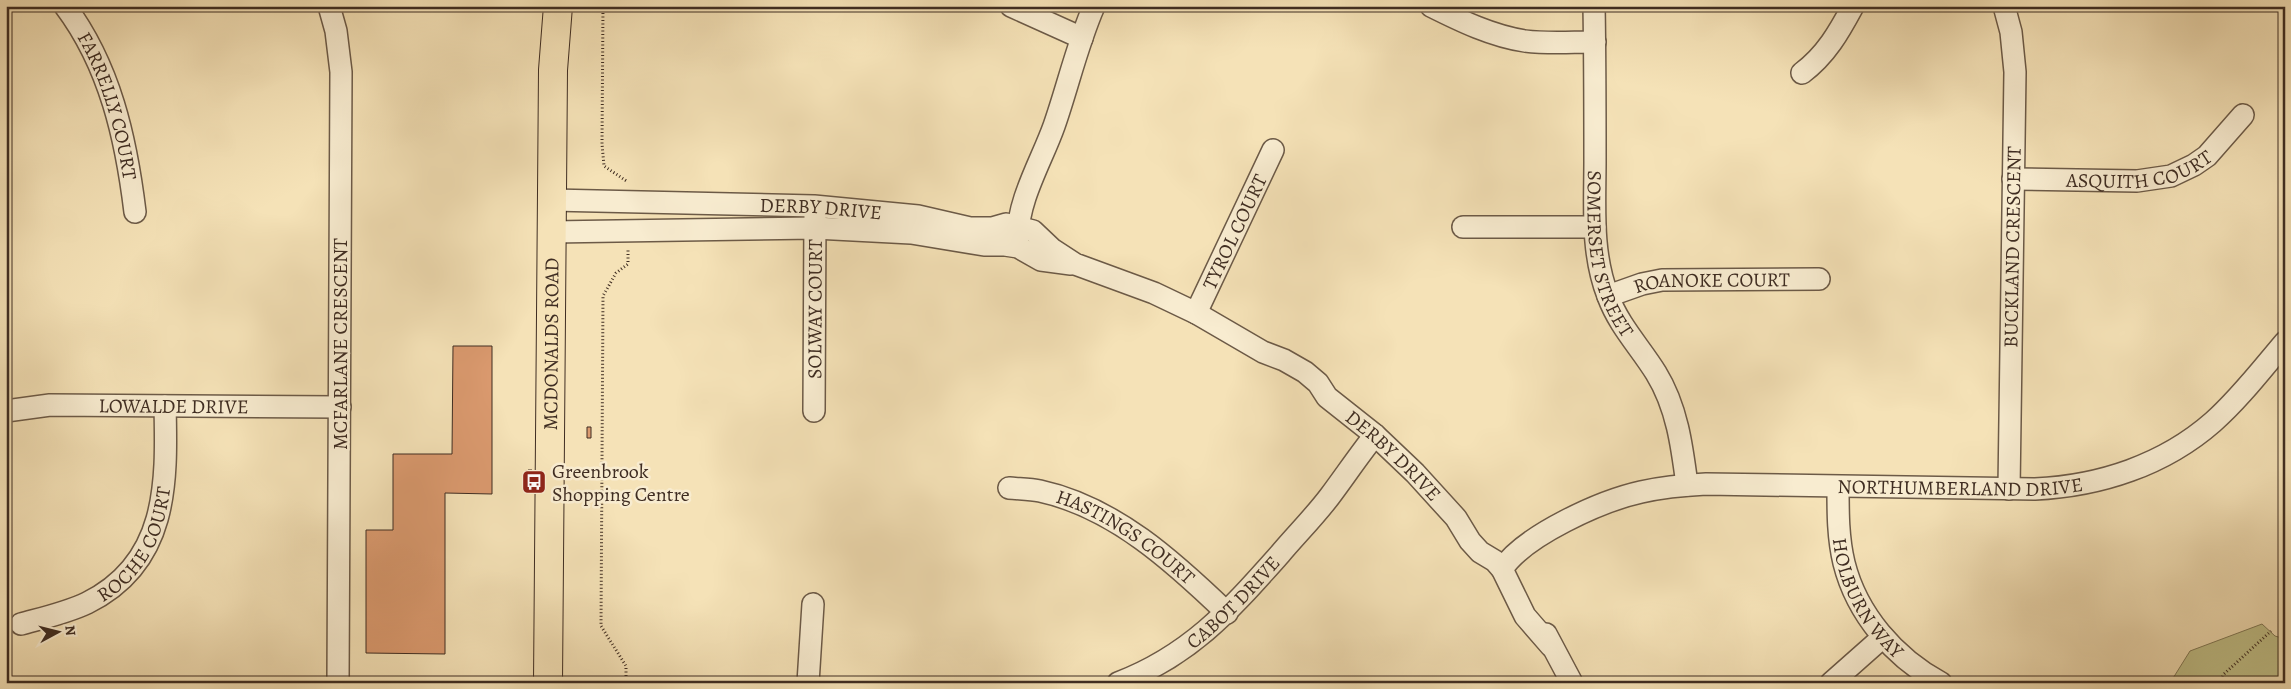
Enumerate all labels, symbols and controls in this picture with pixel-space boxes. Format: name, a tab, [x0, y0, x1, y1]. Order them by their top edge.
street label: FARRELLY COURT	[71, 27, 143, 182]
street label: ASQUITH COURT	[2065, 143, 2218, 195]
street label: BUCKLAND CRESCENT	[1997, 146, 2028, 348]
street label: TYROL COURT	[1196, 170, 1274, 294]
street label: SOMERSET STREET	[1581, 170, 1640, 342]
street label: DERBY DRIVE	[759, 192, 883, 226]
street label: MCFARLANE CRESCENT	[327, 238, 354, 450]
street label: SOLWAY COURT	[801, 239, 829, 379]
street label: MCDONALDS ROAD	[537, 257, 565, 431]
street label: ROANOKE COURT	[1630, 266, 1790, 300]
street label: LOWALDE DRIVE	[98, 392, 249, 420]
street label: DERBY DRIVE	[1340, 404, 1447, 507]
place label: Greenbrook Shopping Centre	[552, 458, 690, 508]
bus stop icon: Greenbrook Shopping Centre	[521, 469, 547, 495]
street label: NORTHUMBERLAND DRIVE	[1837, 471, 2085, 503]
street label: HASTINGS COURT	[1053, 483, 1201, 591]
street label: ROCHE COURT	[92, 485, 177, 608]
street label: HOLBURN WAY	[1826, 536, 1910, 665]
street label: CABOT DRIVE	[1181, 550, 1286, 655]
north arrow	[32, 606, 82, 656]
text: N	[60, 624, 80, 637]

